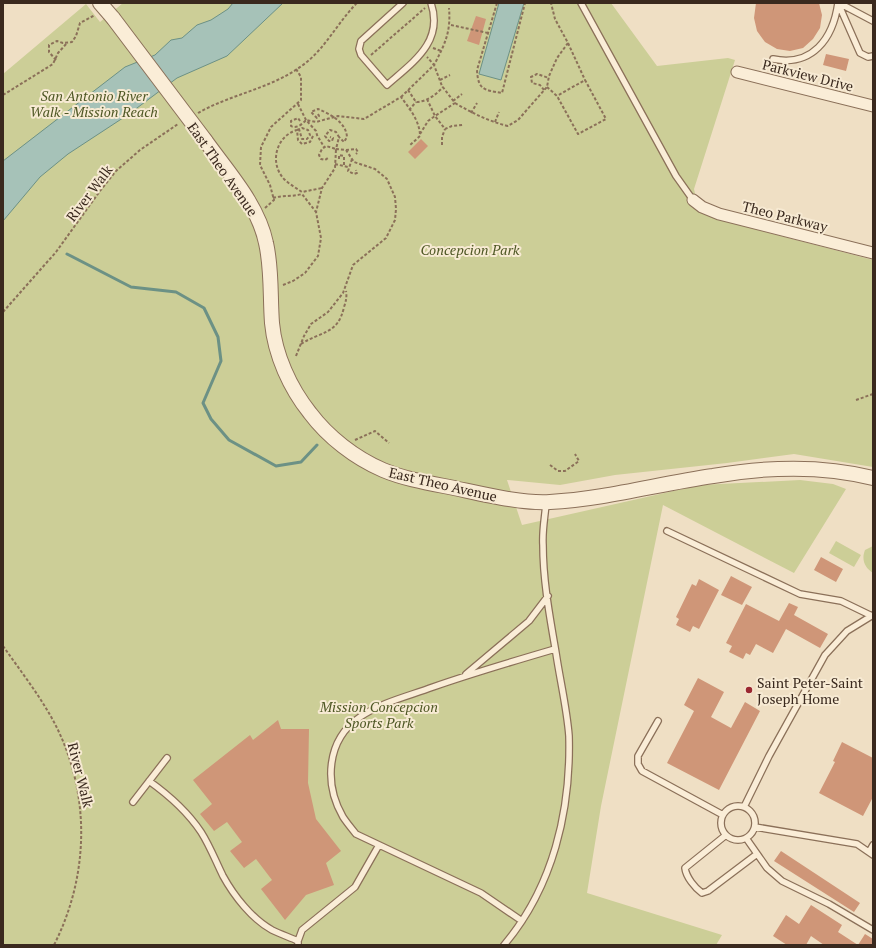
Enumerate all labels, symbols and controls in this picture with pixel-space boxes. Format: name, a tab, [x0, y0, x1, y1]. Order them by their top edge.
street label: Parkview Drive	[760, 54, 856, 96]
park label: San Antonio River Walk - Mission Reach	[30, 86, 158, 121]
street label: East Theo Avenue	[184, 118, 262, 220]
street label: River Walk	[61, 160, 117, 225]
street label: Theo Parkway	[740, 196, 831, 236]
park label: Concepcion Park	[420, 240, 520, 259]
street label: East Theo Avenue	[387, 462, 499, 506]
place label: Saint Peter-Saint Joseph Home	[757, 673, 864, 708]
marker: Saint Peter-Saint Joseph Home	[744, 685, 754, 695]
park label: Mission Concepcion Sports Park	[319, 697, 438, 732]
street label: River Walk	[64, 740, 98, 810]

